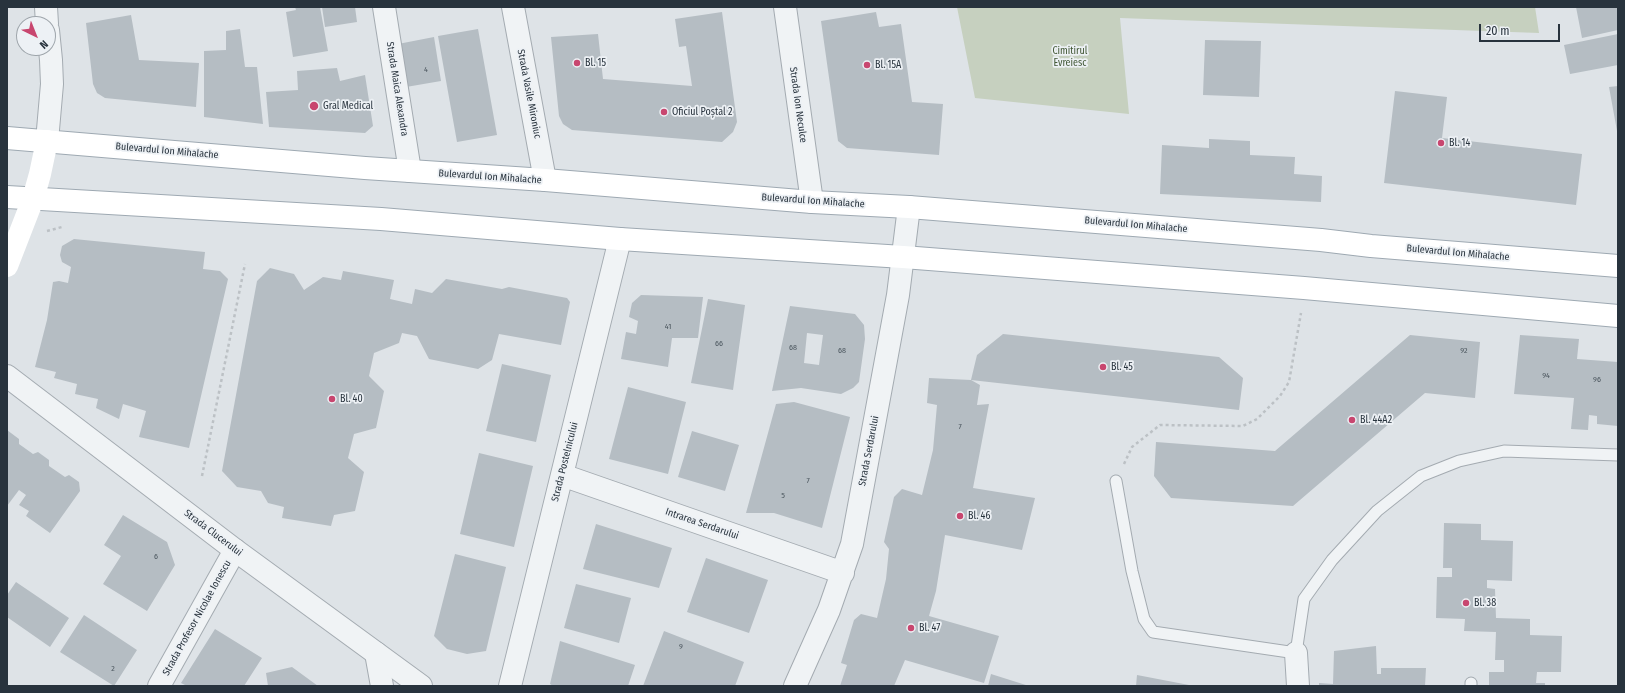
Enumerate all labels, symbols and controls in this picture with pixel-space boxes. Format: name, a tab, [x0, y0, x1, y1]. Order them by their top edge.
north arrow	[16, 16, 56, 56]
scale bar	[1481, 16, 1562, 42]
text: 20 m	[1486, 24, 1510, 38]
text: N	[37, 37, 51, 51]
street label: Strada Maica Alexandra	[384, 41, 410, 137]
park label: Cimitirul Evreiesc	[1053, 45, 1087, 68]
street label: Strada Vasile Mironiuc	[514, 48, 544, 140]
place label: Bl. 15	[585, 57, 606, 69]
marker: Bl. 15	[572, 58, 582, 68]
place label: Bl. 15A	[875, 59, 901, 71]
marker: Bl. 15A	[862, 60, 872, 70]
house number: 4	[424, 65, 428, 75]
street label: Strada Ion Neculce	[787, 66, 809, 144]
marker: Gral Medical	[308, 100, 320, 112]
place label: Gral Medical	[323, 100, 373, 112]
place label: Oficiul Poștal 2	[672, 106, 732, 118]
marker: Oficiul Poștal 2	[659, 107, 669, 117]
place label: Bl. 14	[1449, 137, 1470, 149]
marker: Bl. 14	[1436, 138, 1446, 148]
street label: Bulevardul Ion Mihalache	[115, 141, 219, 161]
street label: Bulevardul Ion Mihalache	[438, 167, 542, 187]
street label: Bulevardul Ion Mihalache	[761, 191, 865, 211]
street label: Bulevardul Ion Mihalache	[1084, 215, 1188, 235]
street label: Bulevardul Ion Mihalache	[1406, 243, 1510, 263]
house number: 41	[665, 322, 671, 332]
house number: 66	[715, 339, 723, 349]
house number: 68	[789, 343, 797, 353]
house number: 68	[838, 346, 846, 356]
house number: 92	[1460, 346, 1468, 356]
place label: Bl. 45	[1111, 361, 1133, 373]
marker: Bl. 45	[1098, 362, 1108, 372]
house number: 94	[1542, 371, 1550, 381]
house number: 96	[1593, 375, 1601, 385]
place label: Bl. 40	[340, 393, 363, 405]
marker: Bl. 40	[327, 394, 337, 404]
place label: Bl. 44A2	[1360, 414, 1392, 426]
street label: Strada Serdarului	[856, 415, 882, 487]
marker: Bl. 44A2	[1347, 415, 1357, 425]
street label: Strada Postelnicului	[549, 421, 581, 503]
house number: 7	[958, 422, 962, 432]
house number: 7	[806, 476, 810, 486]
house number: 5	[781, 491, 785, 501]
street label: Intrarea Serdarului	[664, 506, 740, 542]
street label: Strada Clucerului	[181, 507, 245, 559]
place label: Bl. 46	[968, 510, 990, 522]
marker: Bl. 46	[955, 511, 965, 521]
house number: 6	[154, 552, 158, 562]
street label: Strada Profesor Nicolae Ionescu	[160, 558, 234, 678]
place label: Bl. 38	[1474, 597, 1496, 609]
marker: Bl. 38	[1461, 598, 1471, 608]
place label: Bl. 47	[919, 622, 940, 634]
marker: Bl. 47	[906, 623, 916, 633]
house number: 9	[679, 642, 683, 652]
house number: 2	[111, 664, 115, 674]

